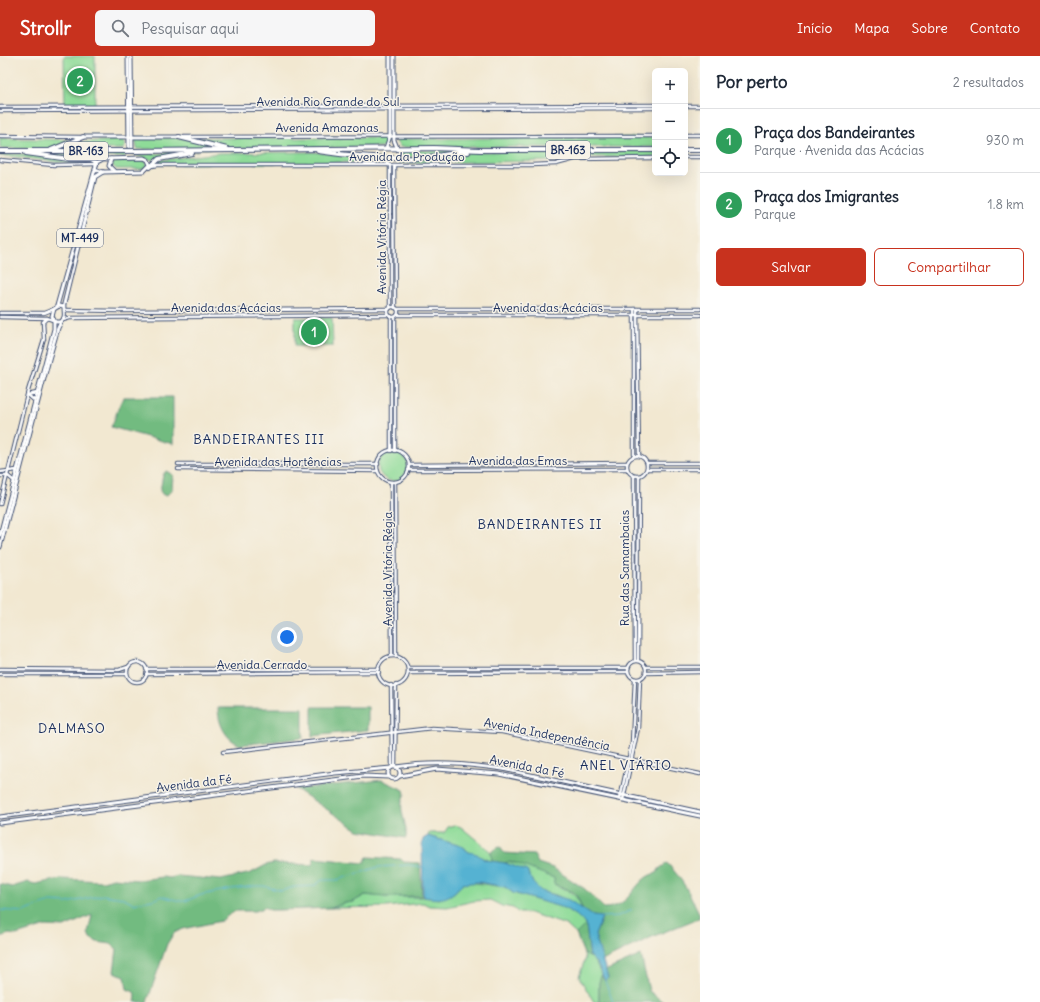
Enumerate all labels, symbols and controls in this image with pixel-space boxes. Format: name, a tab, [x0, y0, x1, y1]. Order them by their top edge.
search box	[95, 10, 375, 46]
text: Strollr	[20, 16, 71, 40]
icon: search	[109, 17, 131, 39]
text: Pesquisar aqui	[141, 19, 239, 38]
text: Início	[797, 19, 832, 37]
text: Mapa	[854, 19, 890, 37]
text: Sobre	[912, 19, 948, 37]
text: Contato	[970, 19, 1020, 37]
pin: 2	[67, 66, 93, 96]
map controls	[652, 68, 688, 176]
button: +	[652, 68, 688, 104]
text: Por perto	[716, 71, 787, 93]
text: 2 resultados	[953, 74, 1024, 91]
street label: Avenida Rio Grande do Sul	[257, 94, 399, 109]
button: −	[652, 104, 688, 140]
street label: Avenida Amazonas	[275, 120, 379, 135]
text: Praça dos Bandeirantes	[754, 123, 915, 142]
text: 1	[726, 132, 732, 149]
text: 930 m	[986, 132, 1024, 149]
button: locate	[652, 140, 688, 176]
road number: BR-163	[546, 141, 590, 159]
road number: BR-163	[64, 142, 108, 160]
text: Parque · Avenida das Acácias	[754, 142, 924, 159]
street label: Avenida da Produção	[349, 149, 465, 164]
street label: Avenida Vitória Régia	[374, 180, 389, 294]
text: Praça dos Imigrantes	[754, 187, 899, 206]
text: 2	[725, 196, 733, 213]
text: 1.8 km	[988, 196, 1024, 213]
text: Parque	[754, 206, 796, 223]
road number: MT-449	[57, 229, 103, 247]
button: Salvar	[716, 248, 866, 286]
button: Compartilhar	[874, 248, 1024, 286]
street label: Avenida das Acácias	[171, 300, 281, 315]
street label: Avenida das Acácias	[493, 300, 603, 315]
pin: 1	[301, 317, 327, 347]
district label: BANDEIRANTES III	[193, 431, 325, 448]
street label: Avenida das Emas	[469, 453, 567, 468]
street label: Avenida das Hortências	[214, 454, 342, 469]
street label: Rua das Samambaias	[617, 510, 632, 626]
street label: Avenida Vitória Régia	[380, 512, 395, 626]
district label: BANDEIRANTES II	[478, 516, 602, 533]
your location	[277, 627, 297, 647]
street label: Avenida Cerrado	[217, 657, 308, 672]
street label: Avenida Independência	[483, 714, 611, 754]
district label: DALMASO	[38, 720, 106, 737]
street label: Avenida da Fé	[488, 751, 566, 781]
district label: ANEL VIÁRIO	[580, 756, 672, 774]
street label: Avenida da Fé	[156, 771, 232, 795]

